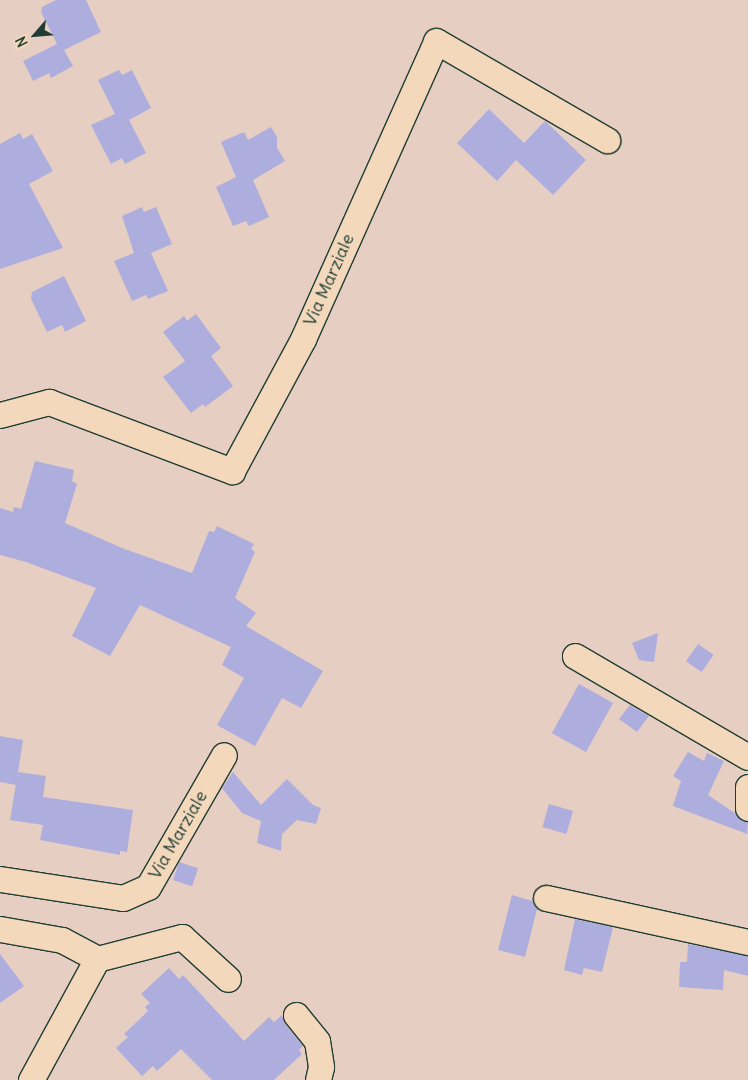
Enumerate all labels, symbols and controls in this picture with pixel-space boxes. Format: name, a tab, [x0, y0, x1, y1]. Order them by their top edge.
north arrow	[10, 10, 60, 60]
text: N	[11, 33, 32, 50]
street label: Via Marziale	[299, 231, 359, 329]
street label: Via Marziale	[144, 787, 212, 883]

